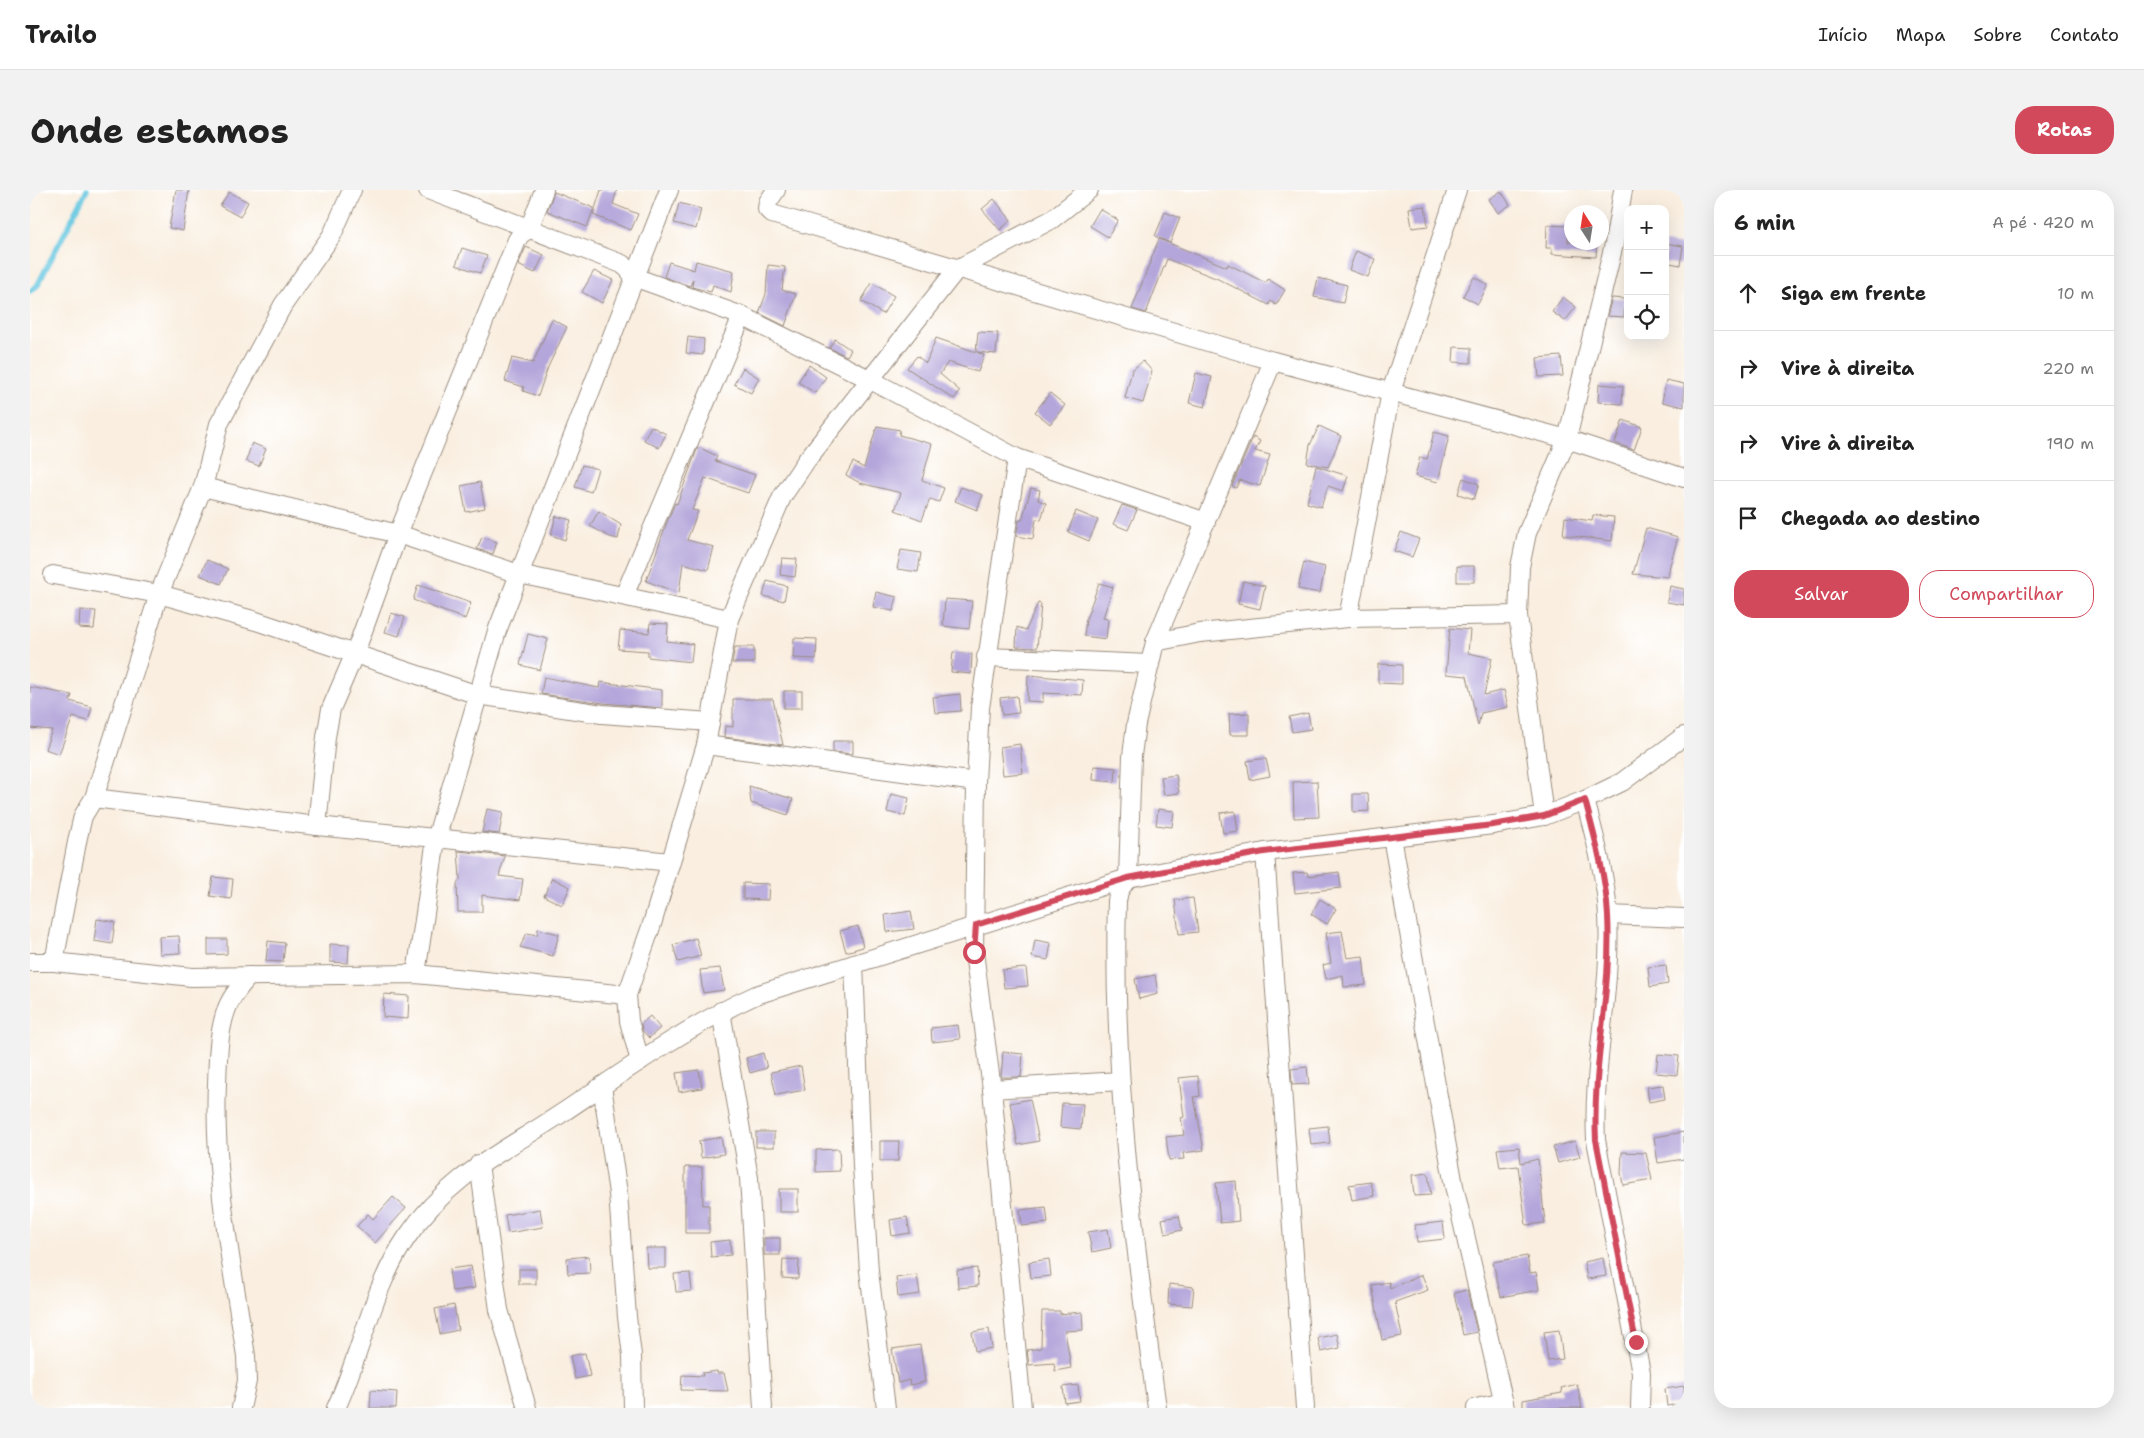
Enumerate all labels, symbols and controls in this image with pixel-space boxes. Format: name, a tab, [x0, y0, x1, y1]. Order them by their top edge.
text: Trailo	[25, 19, 97, 51]
text: Início	[1818, 23, 1868, 47]
text: Mapa	[1896, 23, 1945, 47]
text: Sobre	[1973, 23, 2022, 47]
text: Contato	[2050, 23, 2119, 47]
button: Rotas	[2015, 106, 2114, 154]
text: Onde estamos	[30, 107, 289, 154]
north arrow	[1564, 205, 1609, 250]
map controls	[1624, 205, 1669, 340]
button: +	[1624, 205, 1669, 250]
text: 6 min	[1734, 209, 1795, 237]
text: A pé · 420 m	[1992, 212, 2094, 233]
button: −	[1624, 250, 1669, 295]
icon: ahead	[1734, 279, 1762, 307]
text: Siga em frente	[1781, 281, 1926, 306]
text: 10 m	[2057, 283, 2094, 304]
button: locate	[1624, 295, 1669, 340]
icon: right	[1734, 354, 1762, 382]
text: Vire à direita	[1781, 356, 1914, 381]
text: 220 m	[2042, 358, 2094, 379]
icon: right	[1734, 429, 1762, 457]
text: Vire à direita	[1781, 431, 1914, 456]
text: 190 m	[2047, 433, 2094, 454]
icon: arrive	[1734, 504, 1762, 532]
text: Chegada ao destino	[1781, 506, 1980, 531]
button: Salvar	[1734, 570, 1909, 618]
button: Compartilhar	[1919, 570, 2094, 618]
route start	[963, 941, 986, 964]
route end	[1625, 1331, 1648, 1354]

